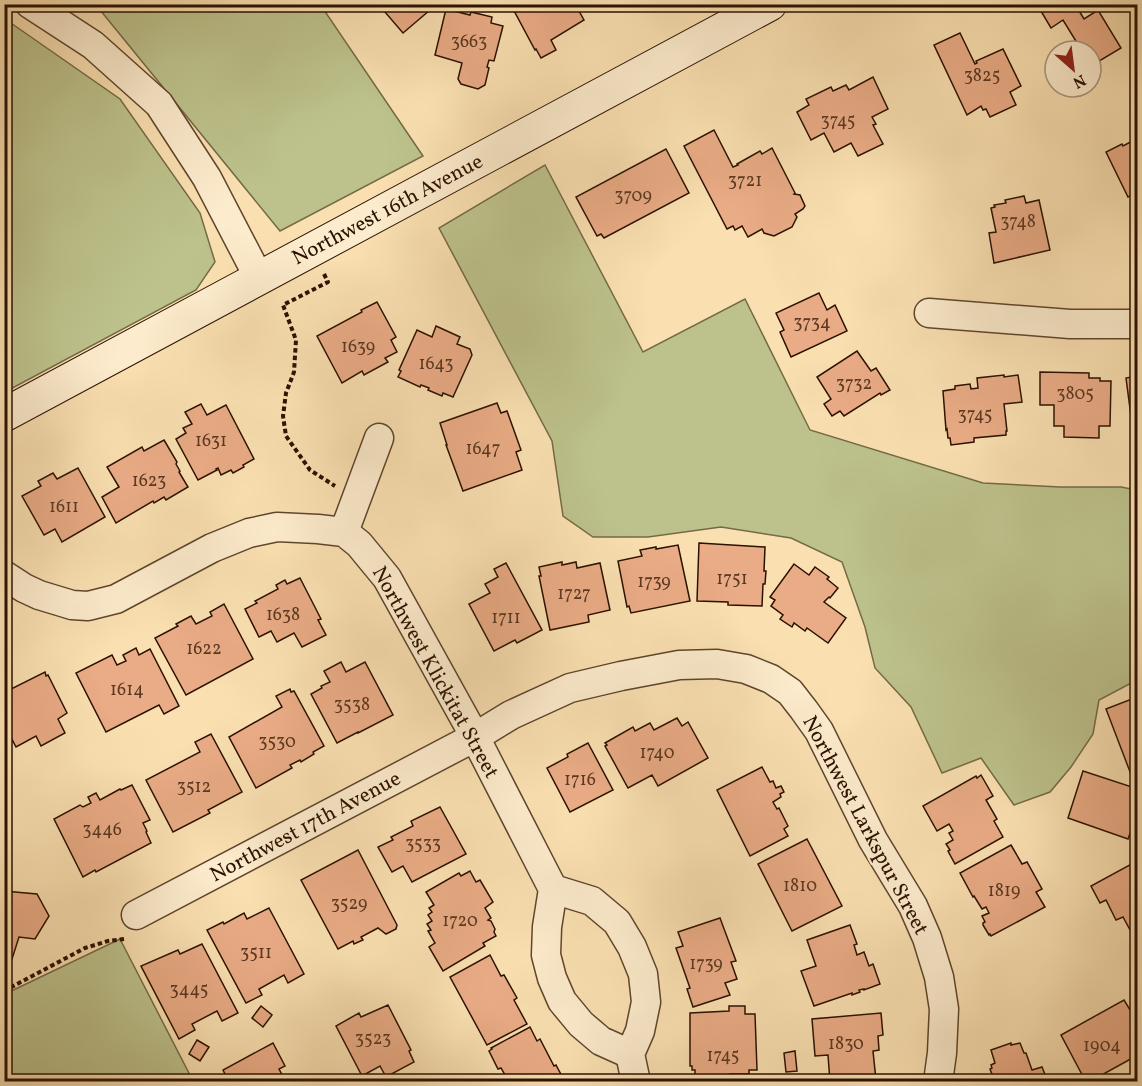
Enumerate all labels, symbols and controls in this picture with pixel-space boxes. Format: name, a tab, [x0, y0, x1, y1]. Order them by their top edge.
house number: 3663	[451, 30, 487, 55]
north arrow	[1043, 39, 1103, 99]
house number: 3825	[964, 64, 1000, 89]
text: N	[1068, 68, 1089, 93]
house number: 3745	[820, 109, 856, 134]
street label: Northwest 16th Avenue	[287, 148, 488, 273]
house number: 3721	[728, 169, 762, 194]
house number: 3709	[614, 184, 652, 209]
house number: 3748	[1000, 210, 1036, 235]
house number: 3734	[793, 311, 831, 336]
house number: 1639	[341, 335, 375, 360]
house number: 1643	[419, 352, 453, 377]
house number: 3732	[836, 372, 872, 397]
house number: 3805	[1056, 382, 1094, 407]
house number: 3745	[957, 403, 993, 428]
house number: 1631	[195, 429, 227, 454]
house number: 1647	[465, 437, 501, 462]
house number: 1623	[132, 469, 166, 494]
house number: 1611	[49, 495, 79, 520]
street label: Northwest Klickitat Street	[364, 561, 505, 784]
house number: 1751	[716, 567, 748, 592]
house number: 1739	[637, 570, 671, 595]
house number: 1727	[557, 582, 591, 607]
house number: 1638	[266, 603, 300, 628]
house number: 1711	[491, 606, 521, 631]
house number: 1622	[186, 637, 222, 662]
house number: 1614	[110, 678, 144, 703]
house number: 3538	[334, 693, 370, 718]
street label: Northwest Larkspur Street	[794, 711, 935, 940]
house number: 3530	[258, 730, 296, 755]
house number: 1740	[639, 741, 675, 766]
street label: Northwest 17th Avenue	[205, 765, 406, 890]
house number: 1716	[564, 768, 596, 793]
house number: 3512	[177, 775, 211, 800]
house number: 3446	[82, 818, 122, 843]
house number: 3533	[405, 832, 441, 857]
house number: 1810	[783, 874, 817, 899]
house number: 1819	[988, 879, 1020, 904]
house number: 3529	[331, 892, 367, 917]
house number: 1720	[442, 909, 478, 934]
house number: 3511	[240, 941, 272, 966]
house number: 1739	[689, 952, 723, 977]
house number: 3445	[170, 978, 208, 1003]
house number: 3523	[355, 1027, 391, 1052]
house number: 1830	[828, 1032, 864, 1057]
house number: 1904	[1083, 1034, 1121, 1059]
house number: 1745	[707, 1044, 739, 1069]

